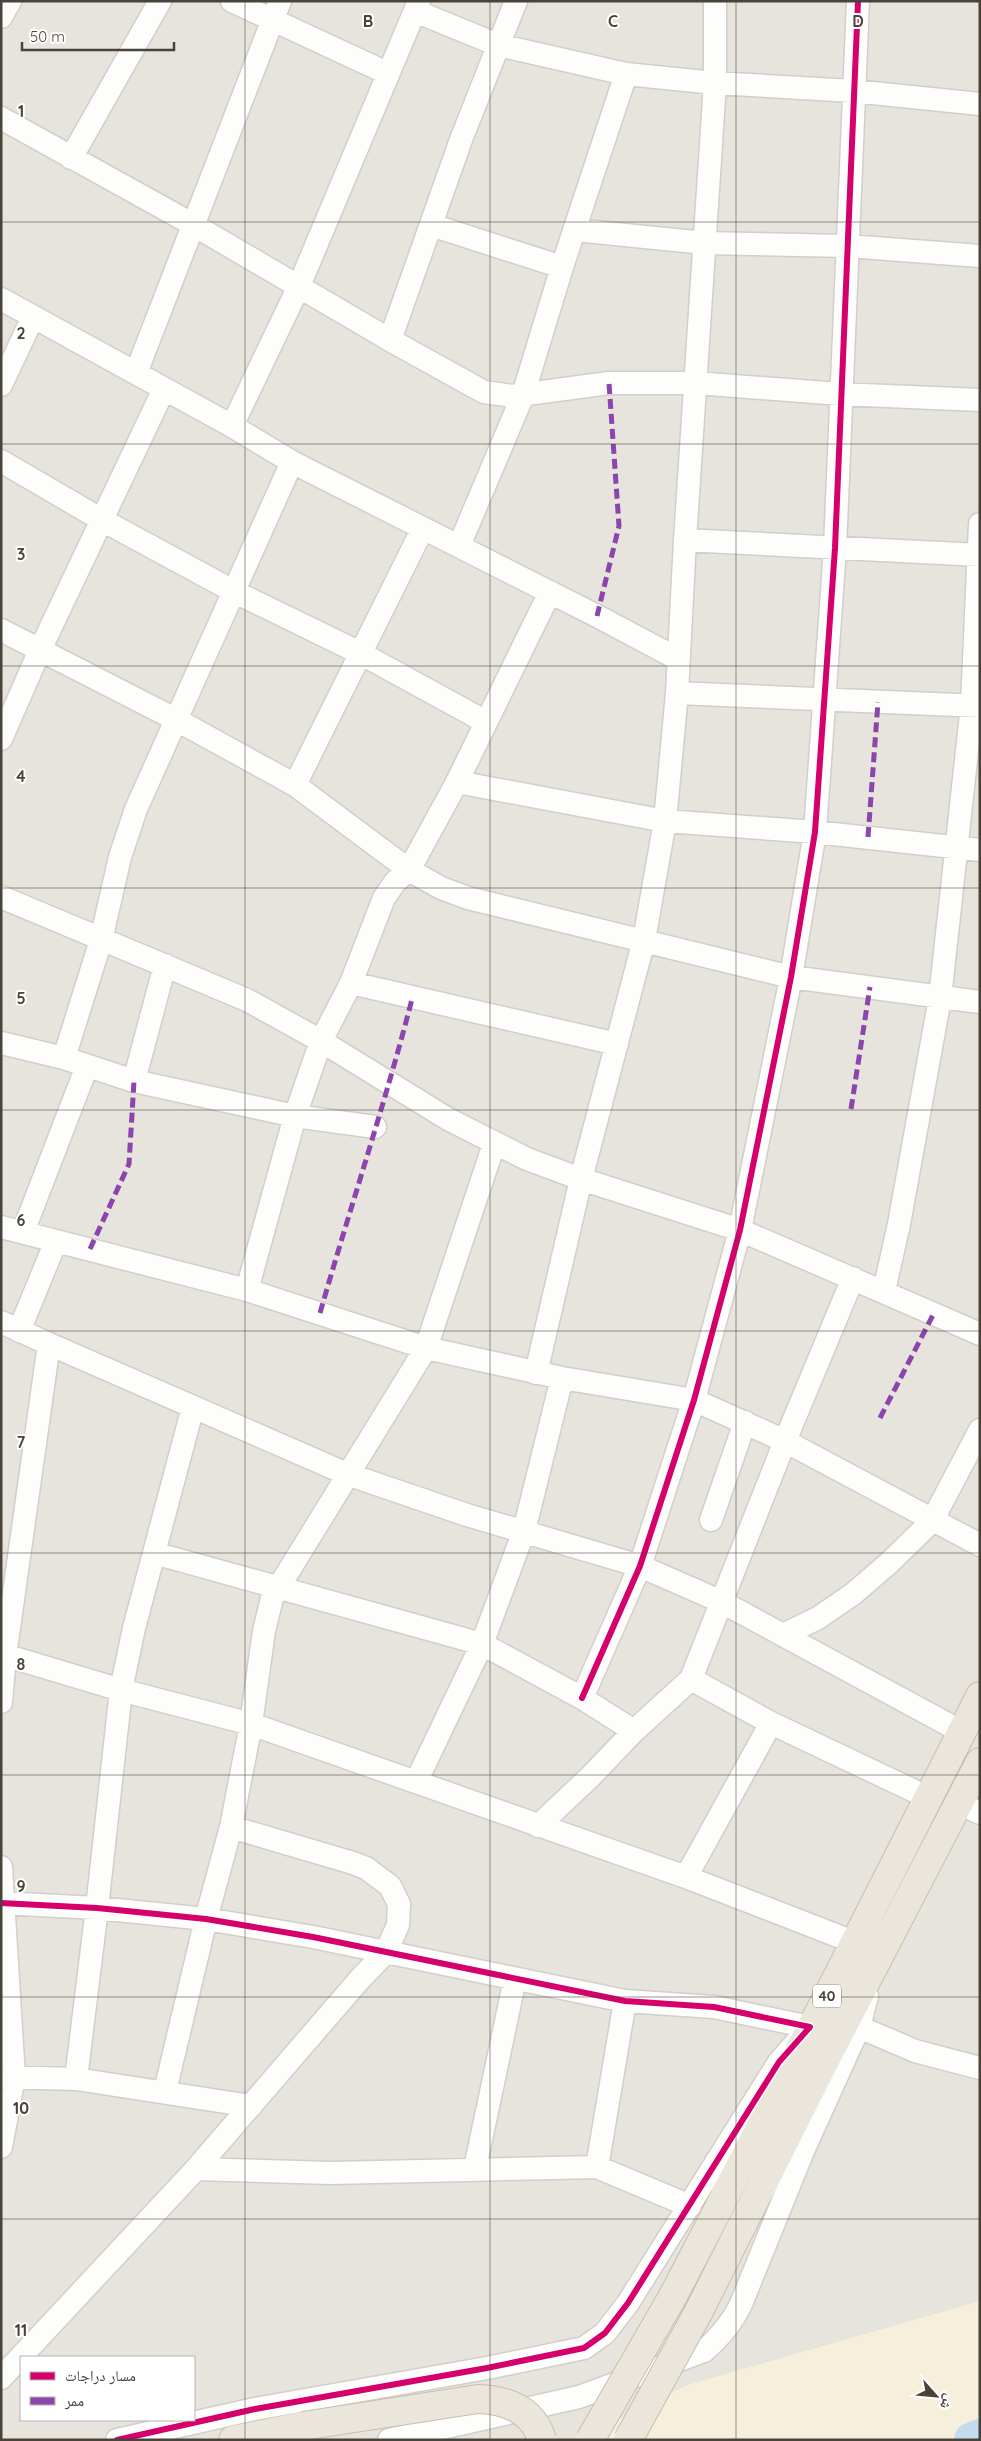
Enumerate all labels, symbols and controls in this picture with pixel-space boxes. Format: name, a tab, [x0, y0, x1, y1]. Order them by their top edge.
text: B	[363, 11, 373, 31]
text: C	[608, 11, 618, 31]
text: D	[852, 11, 864, 31]
scale bar	[22, 20, 175, 52]
text: 50 m	[30, 27, 65, 46]
text: 1	[18, 101, 24, 121]
text: 2	[16, 323, 26, 343]
text: 3	[17, 544, 25, 564]
text: 4	[16, 766, 26, 786]
text: 5	[16, 988, 26, 1008]
text: 6	[17, 1210, 26, 1230]
text: 7	[17, 1432, 26, 1452]
text: 8	[17, 1654, 26, 1674]
text: 9	[16, 1876, 26, 1896]
road number: 40	[813, 1984, 841, 2008]
text: 10	[13, 2098, 29, 2118]
text: 11	[15, 2320, 27, 2340]
legend	[20, 2356, 195, 2421]
text: مسار دراجات	[65, 2366, 136, 2385]
north arrow	[911, 2371, 961, 2421]
text: ممر	[64, 2391, 84, 2410]
text: ش	[936, 2391, 959, 2413]

